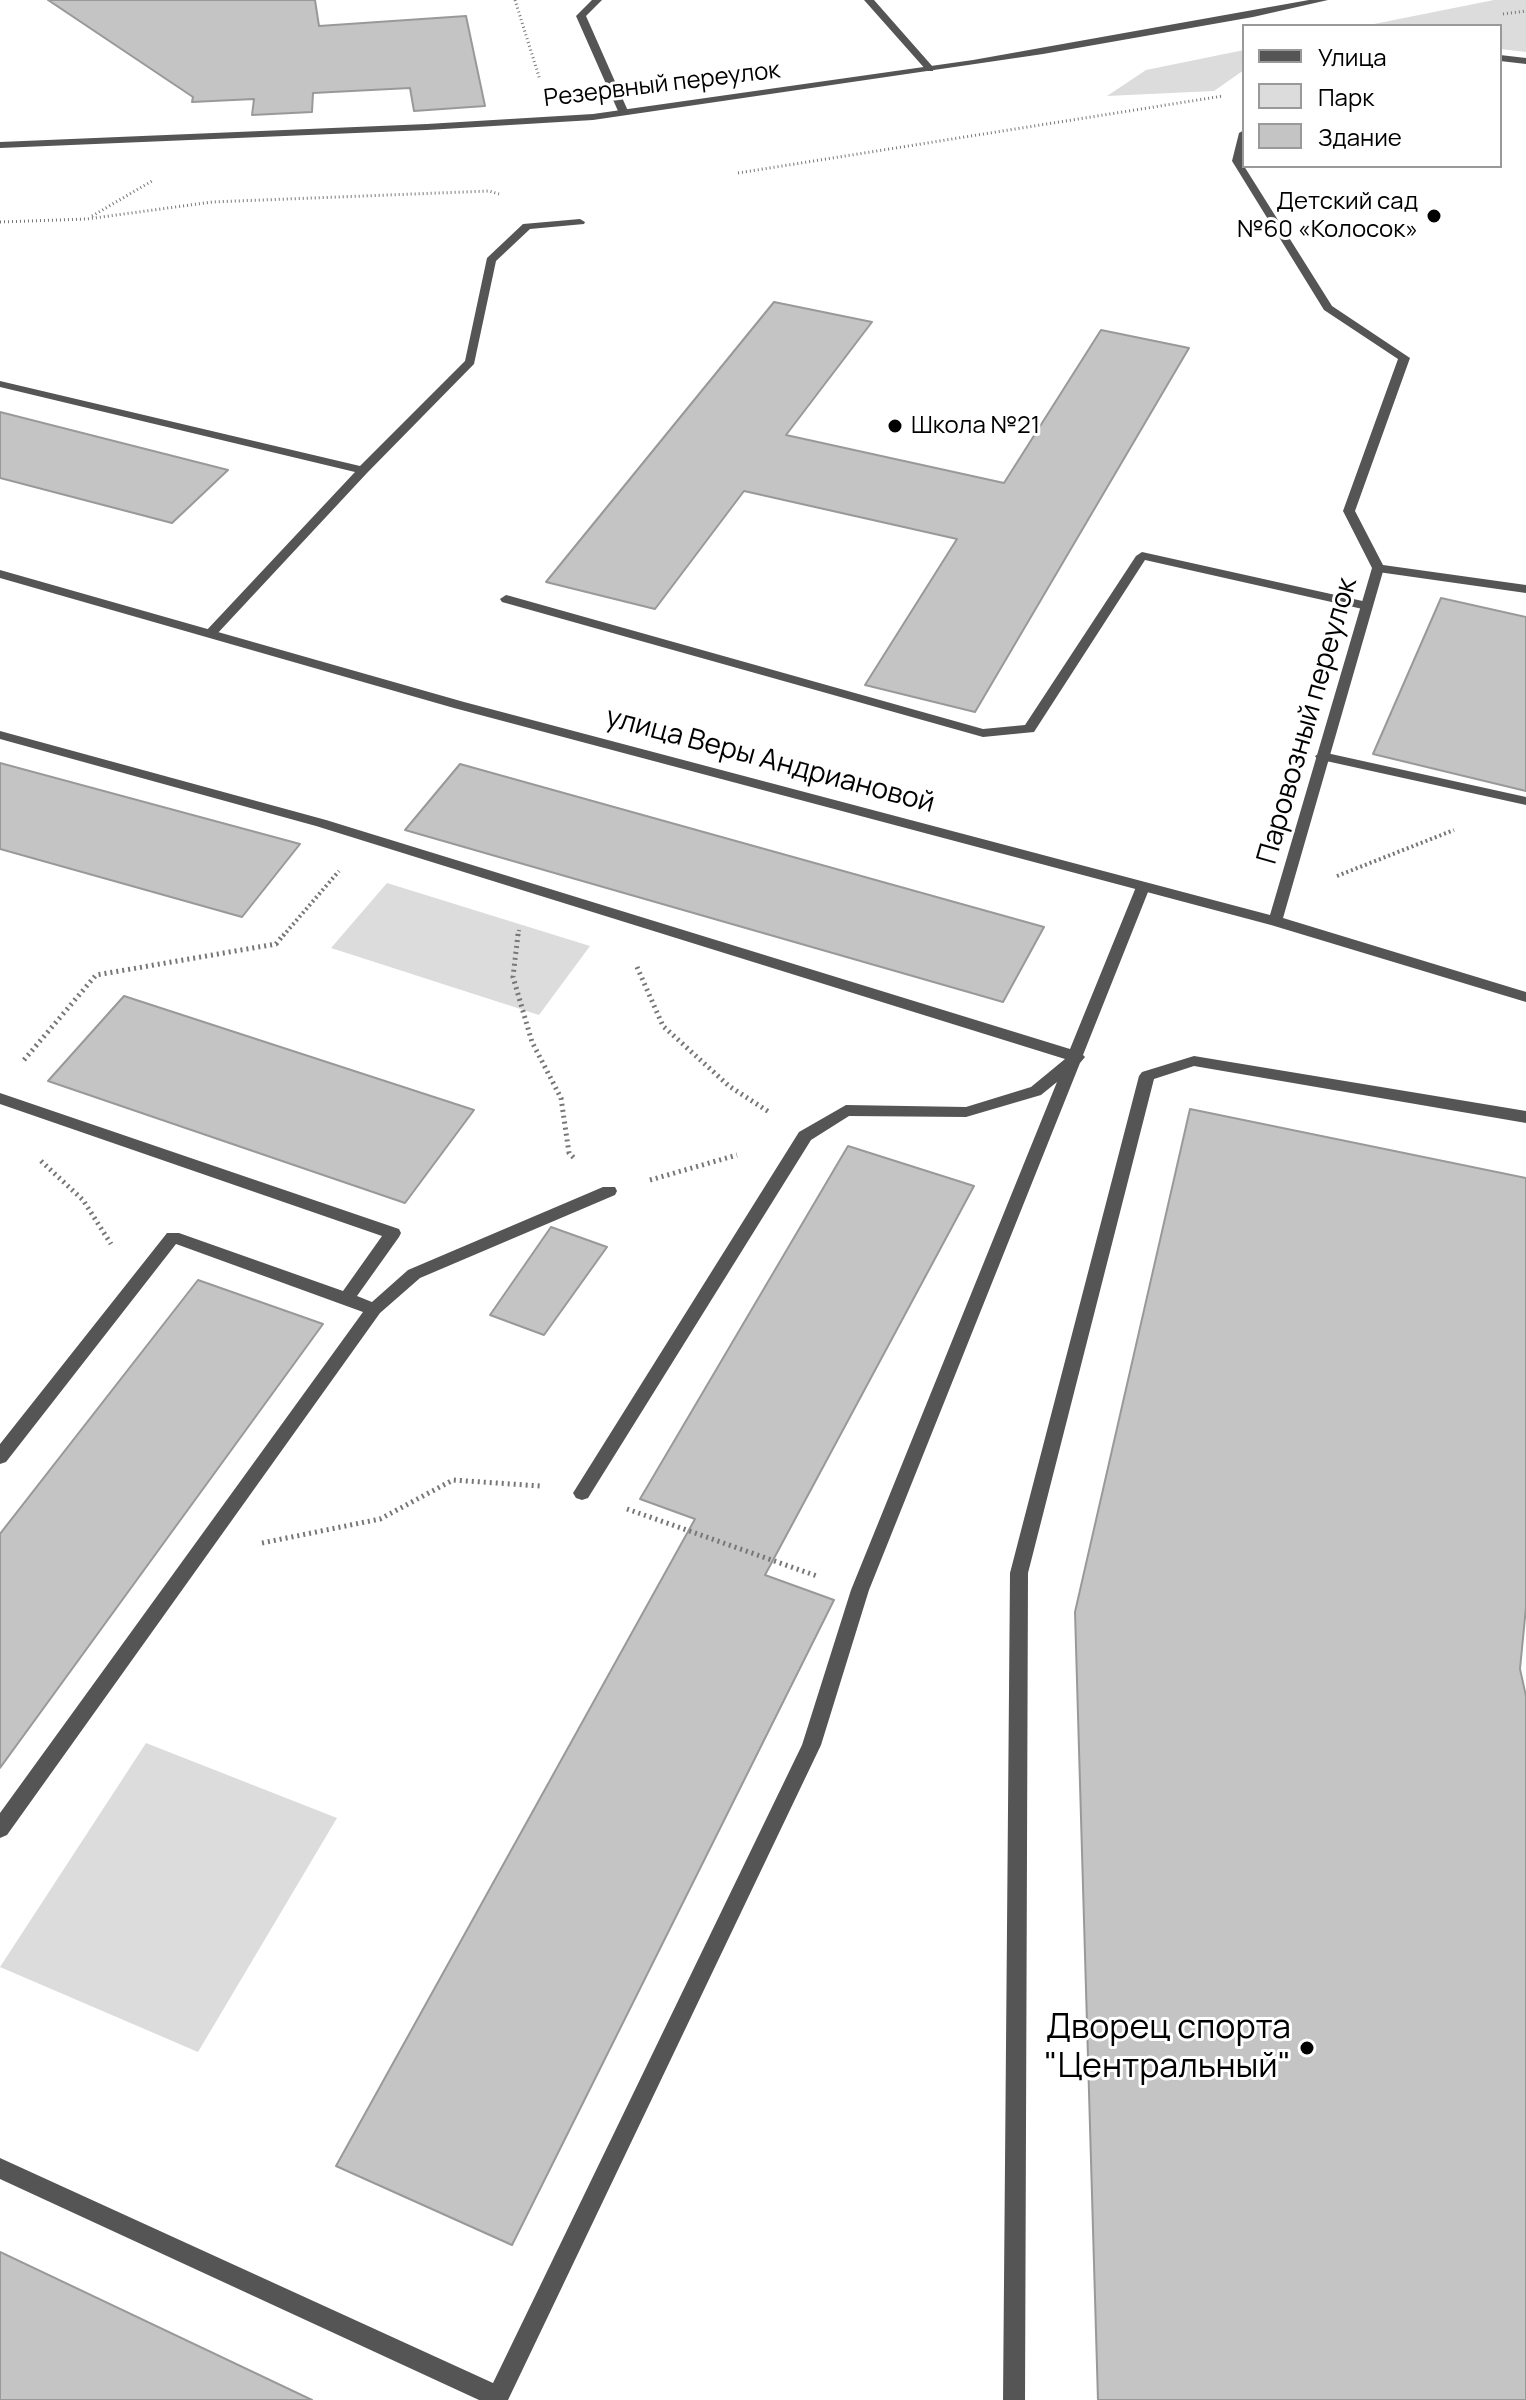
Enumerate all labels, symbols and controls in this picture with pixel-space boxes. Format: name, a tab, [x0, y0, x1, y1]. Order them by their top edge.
legend	[1242, 24, 1502, 168]
text: Улица	[1318, 40, 1387, 73]
street label: Резервный переулок	[542, 56, 782, 114]
text: Парк	[1318, 80, 1374, 113]
text: Здание	[1318, 120, 1402, 153]
place label: Детский сад №60 «Колосок»	[1237, 188, 1418, 244]
marker: Детский сад №60 «Колосок»	[1425, 207, 1443, 225]
place label: Школа №21	[911, 412, 1040, 440]
marker: Школа №21	[886, 417, 904, 435]
street label: Паровозный переулок	[1251, 574, 1365, 868]
street label: улица Веры Андриановой	[602, 701, 938, 821]
place label: Дворец спорта "Центральный"	[1044, 2008, 1291, 2088]
marker: Дворец спорта "Центральный"	[1298, 2039, 1316, 2057]

